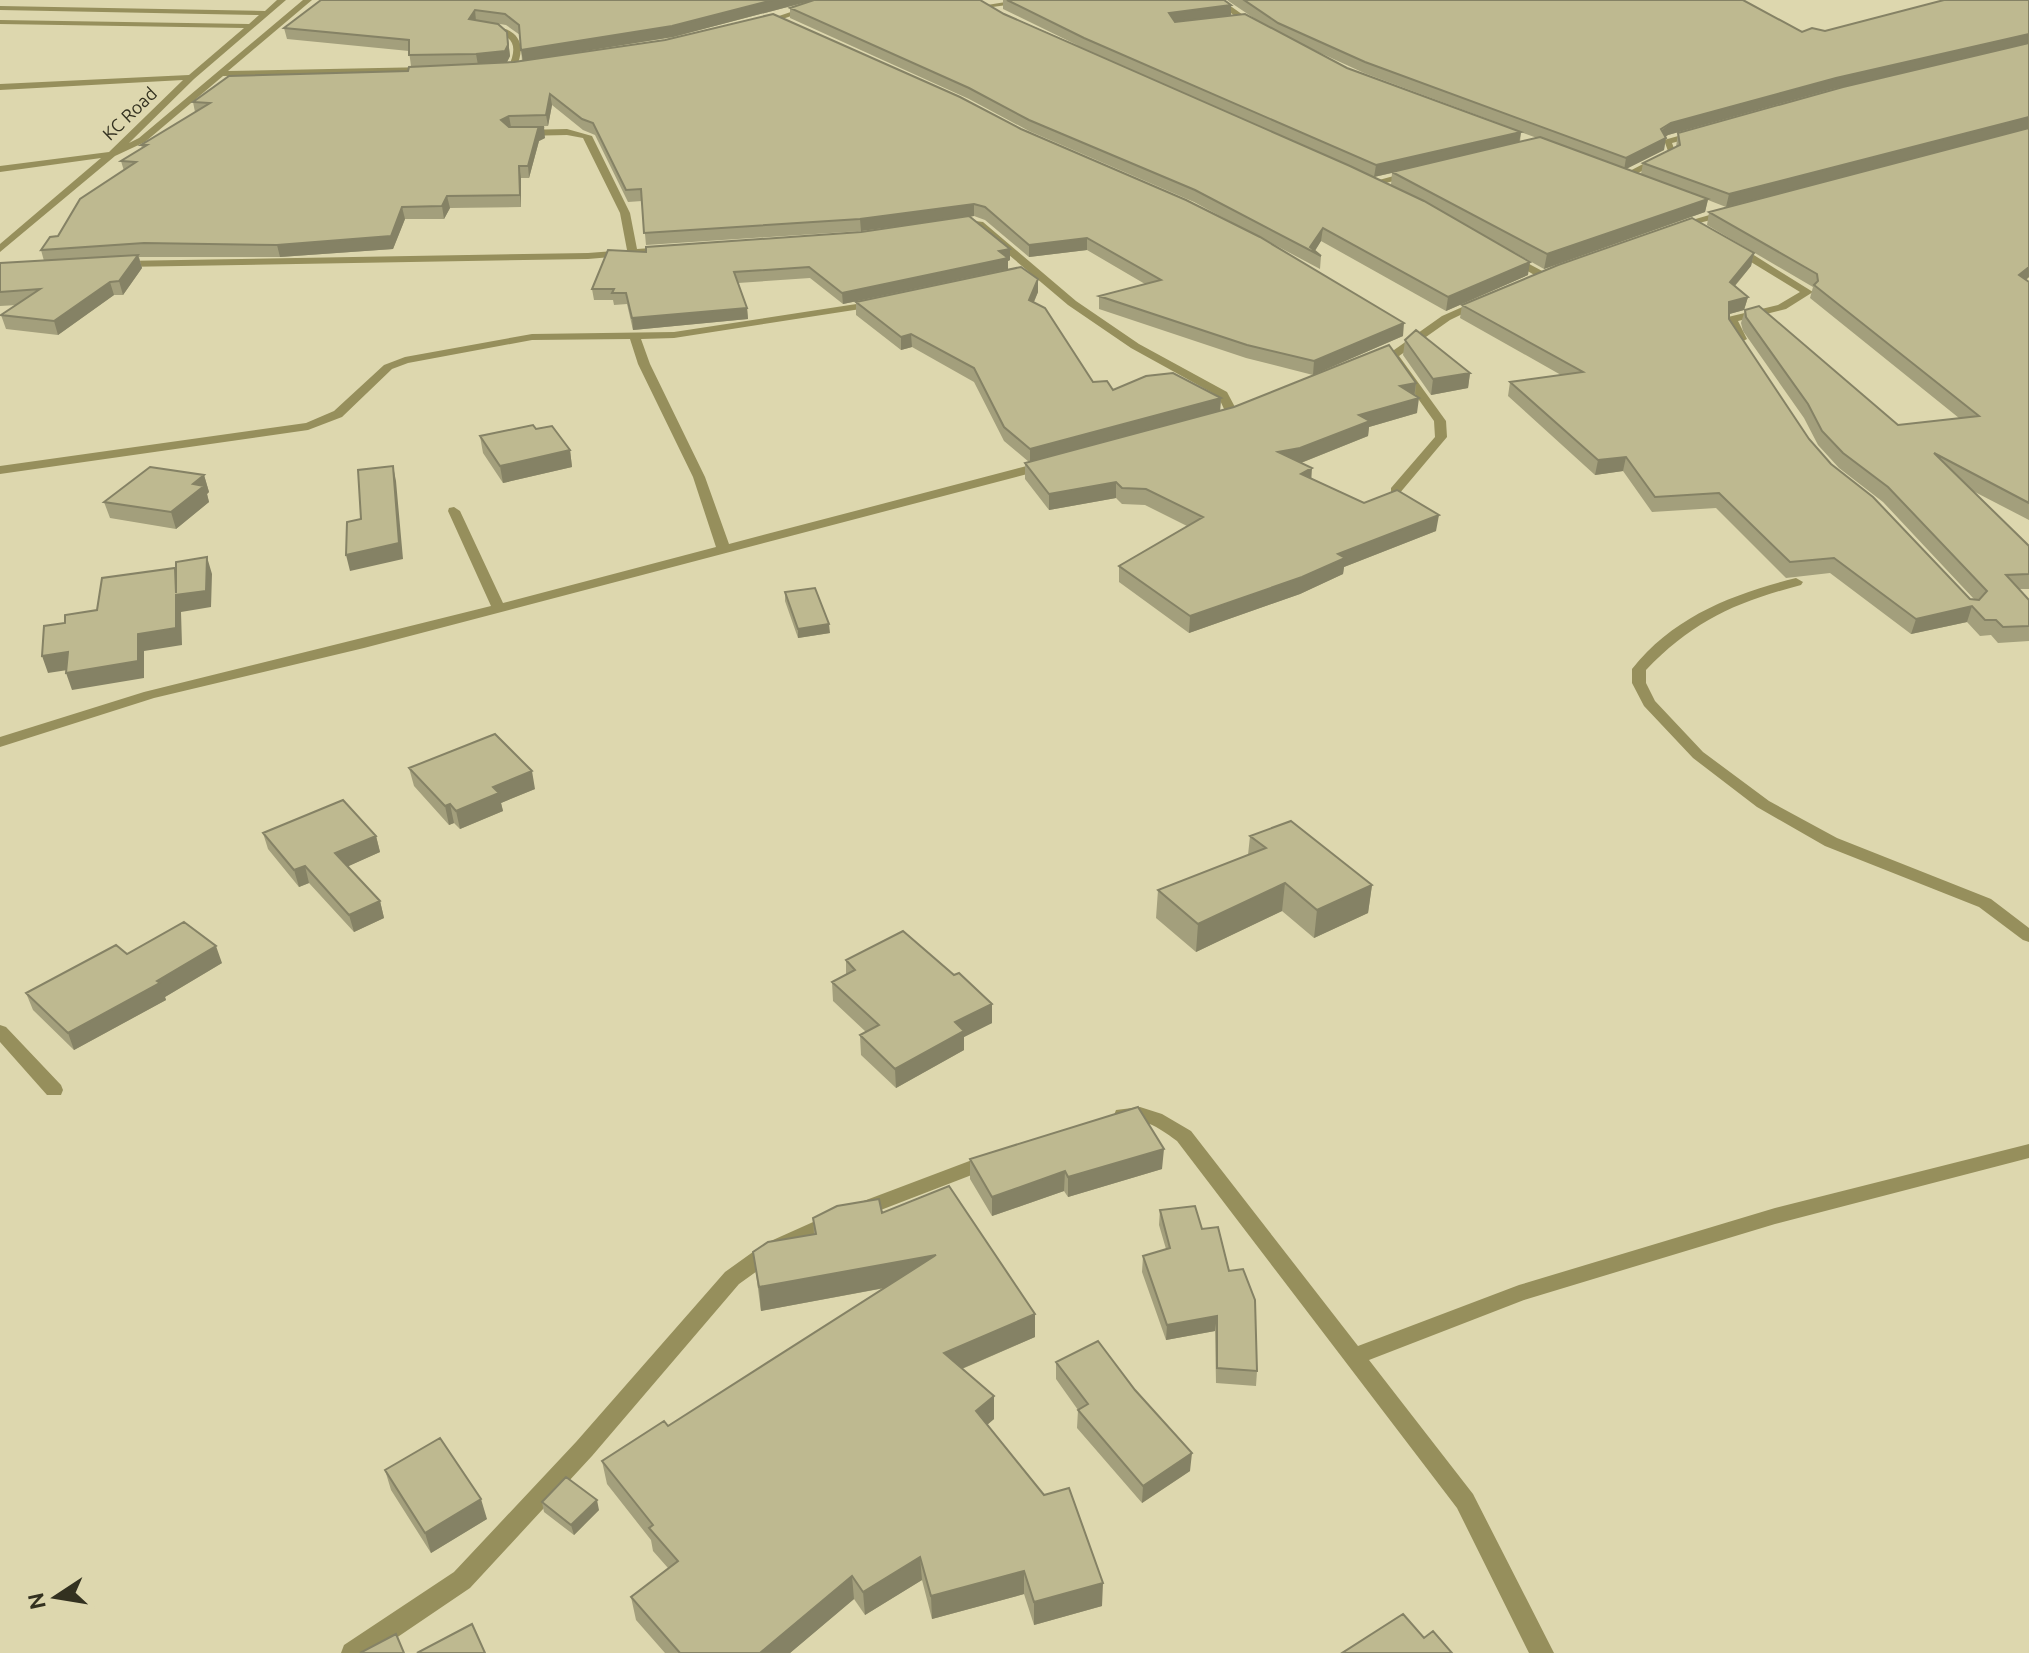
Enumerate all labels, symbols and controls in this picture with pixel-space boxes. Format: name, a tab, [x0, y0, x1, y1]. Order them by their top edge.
street label: KC Road	[98, 83, 160, 144]
north arrow	[16, 1557, 96, 1637]
text: N	[22, 1591, 50, 1612]

